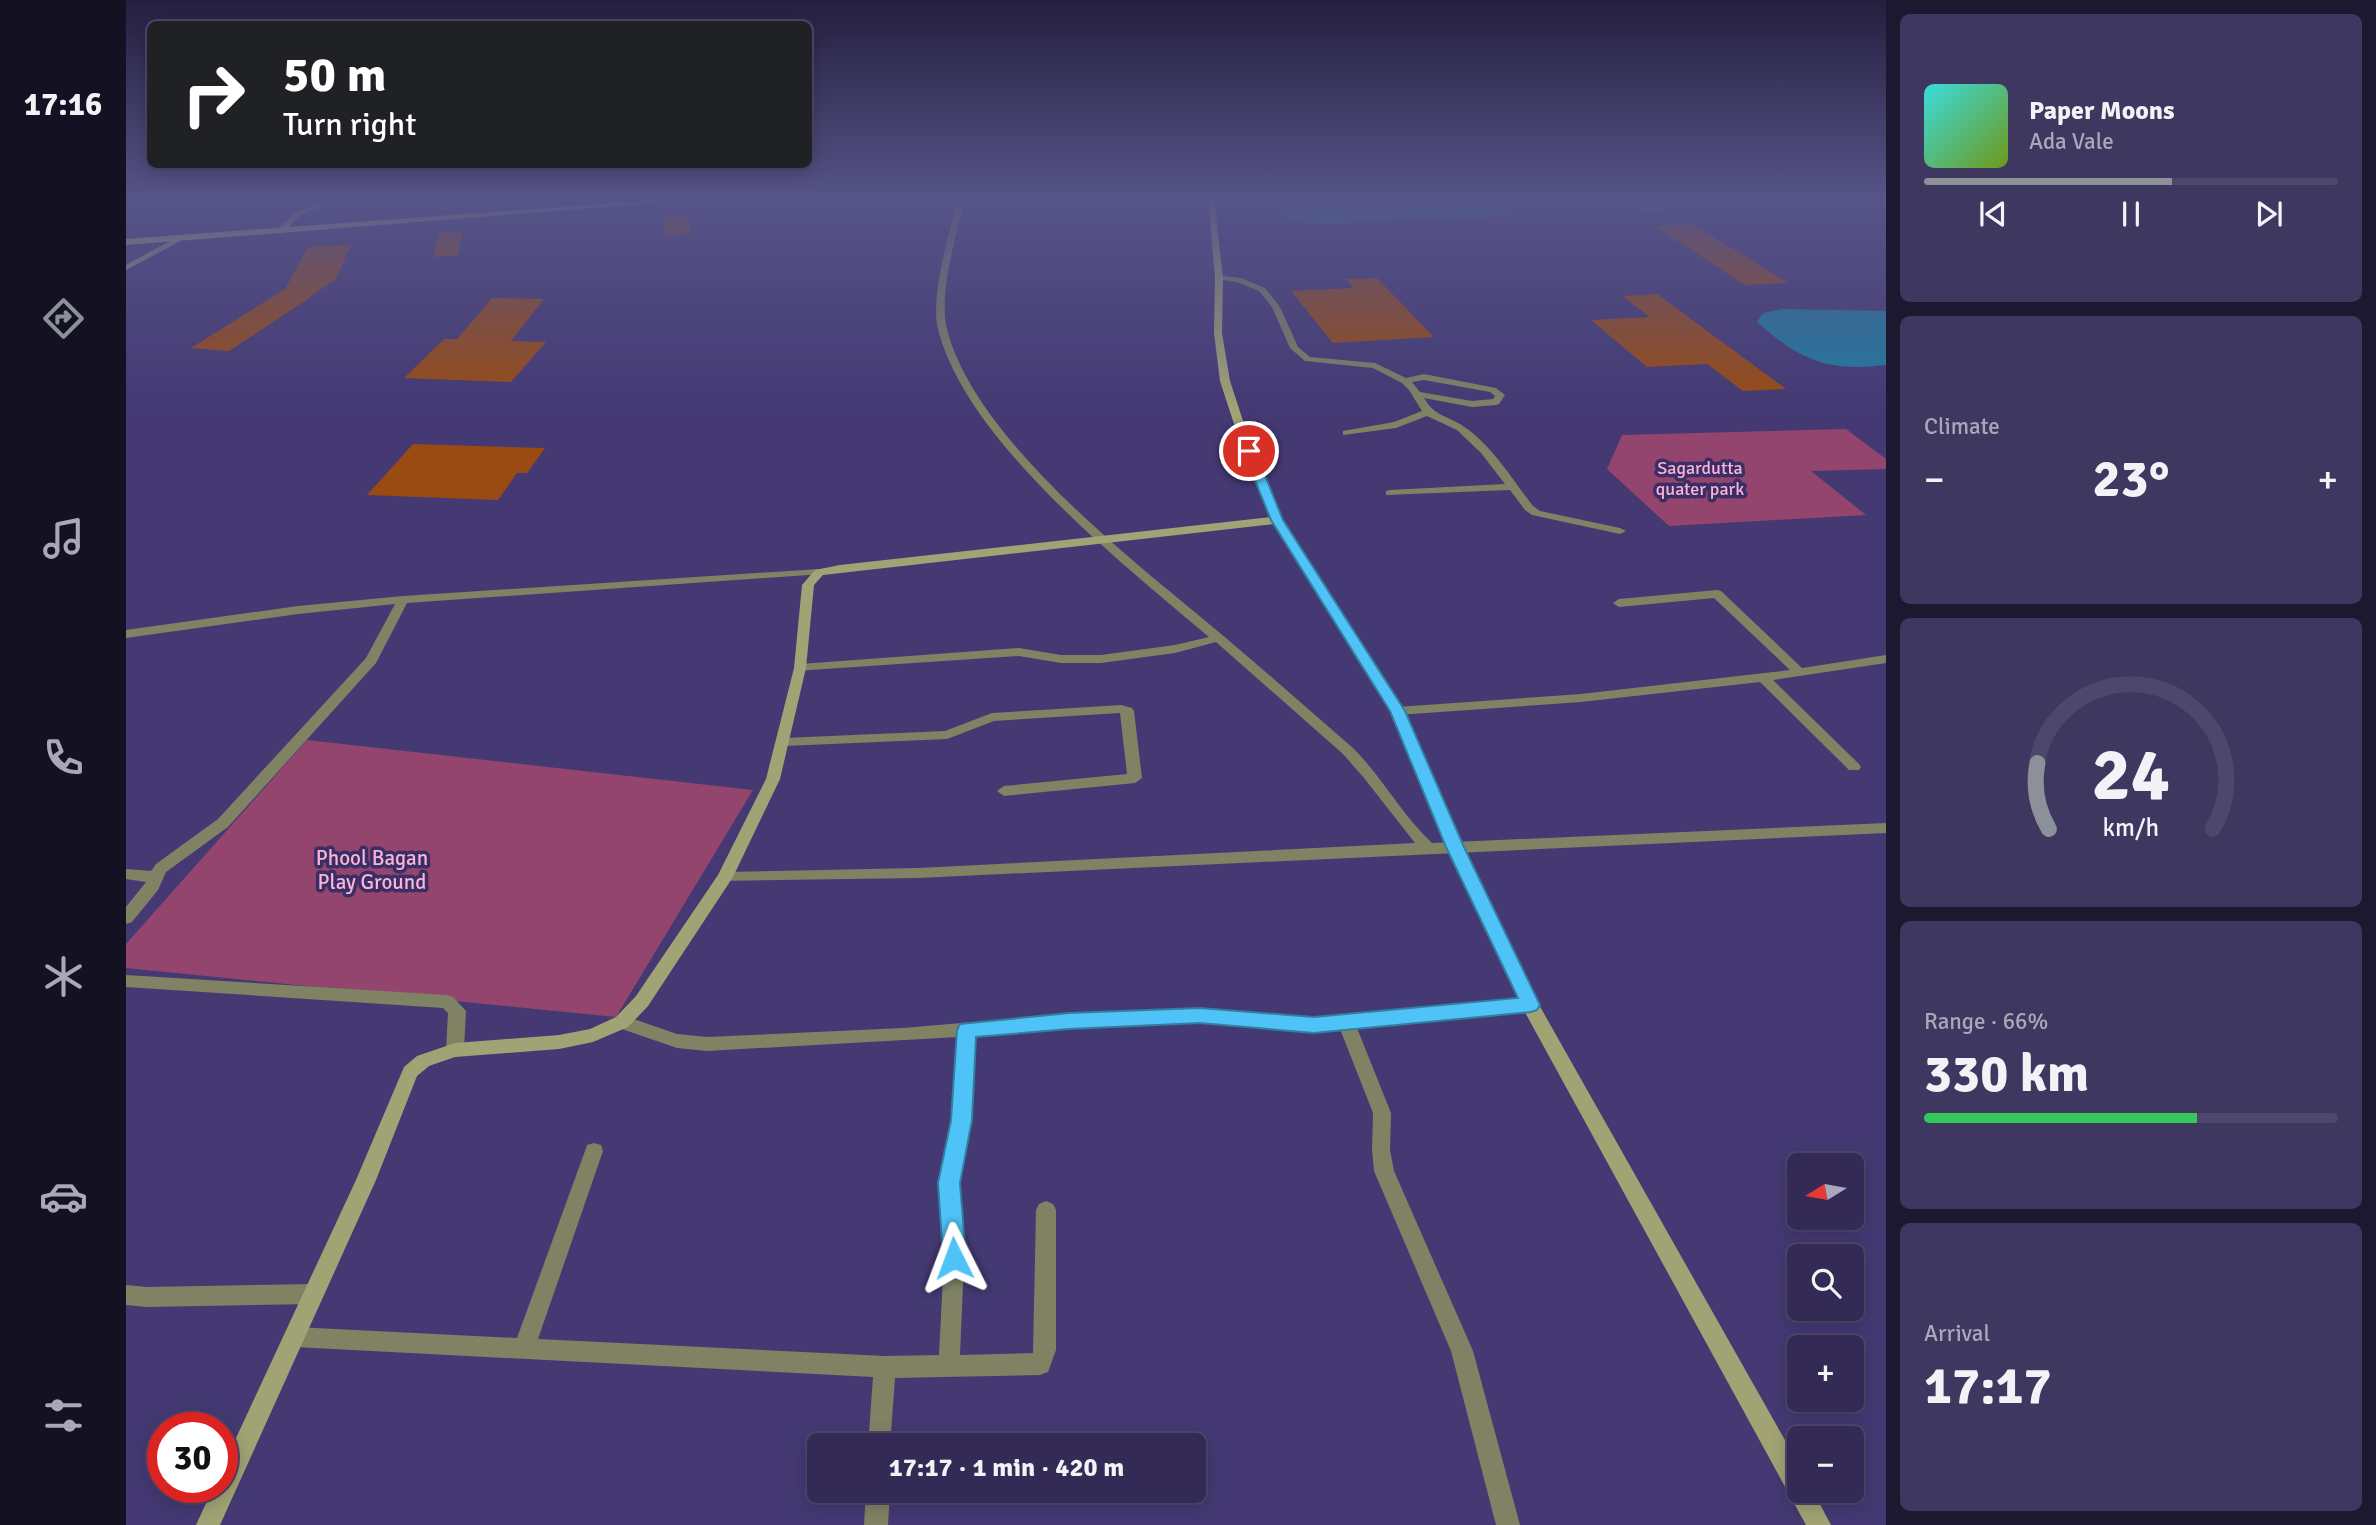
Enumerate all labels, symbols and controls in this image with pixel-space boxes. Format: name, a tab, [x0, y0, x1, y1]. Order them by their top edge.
text: 50 m	[283, 45, 386, 105]
icon: right	[168, 49, 259, 140]
text: 17:16	[24, 85, 102, 124]
text: Paper Moons	[2029, 95, 2175, 127]
text: Turn right	[283, 105, 416, 144]
text: Ada Vale	[2029, 127, 2114, 156]
icon: previous	[1974, 195, 2012, 233]
icon: pause	[2112, 195, 2150, 233]
icon: next	[2250, 195, 2288, 233]
icon: directions	[39, 294, 88, 343]
text: Climate	[1924, 412, 2000, 441]
pin	[1219, 421, 1279, 481]
icon: arrive	[1230, 432, 1268, 470]
text: 23°	[2093, 447, 2169, 511]
text: −	[1924, 456, 1945, 503]
text: +	[2317, 456, 2338, 503]
park label: Sagardutta quater park	[1656, 457, 1744, 500]
icon: music	[39, 514, 88, 563]
text: 24	[2092, 731, 2170, 820]
icon: phone	[39, 733, 88, 782]
text: km/h	[2103, 811, 2159, 842]
park label: Phool Bagan Play Ground	[316, 845, 428, 895]
icon: climate	[39, 952, 88, 1001]
text: Range · 66%	[1924, 1007, 2048, 1036]
text: 330 km	[1924, 1042, 2089, 1106]
north arrow	[1787, 1153, 1864, 1230]
map controls	[1787, 1153, 1864, 1503]
icon: car	[39, 1172, 88, 1221]
position arrow	[917, 1221, 991, 1295]
button: search	[1787, 1244, 1864, 1321]
text: Arrival	[1924, 1319, 1990, 1348]
button: +	[1787, 1335, 1864, 1412]
text: 17:17	[1924, 1354, 2052, 1418]
icon: filters	[39, 1391, 88, 1440]
speed limit sign: 30	[147, 1412, 238, 1503]
button: −	[1787, 1426, 1864, 1503]
text: 17:17 · 1 min · 420 m	[889, 1452, 1124, 1484]

